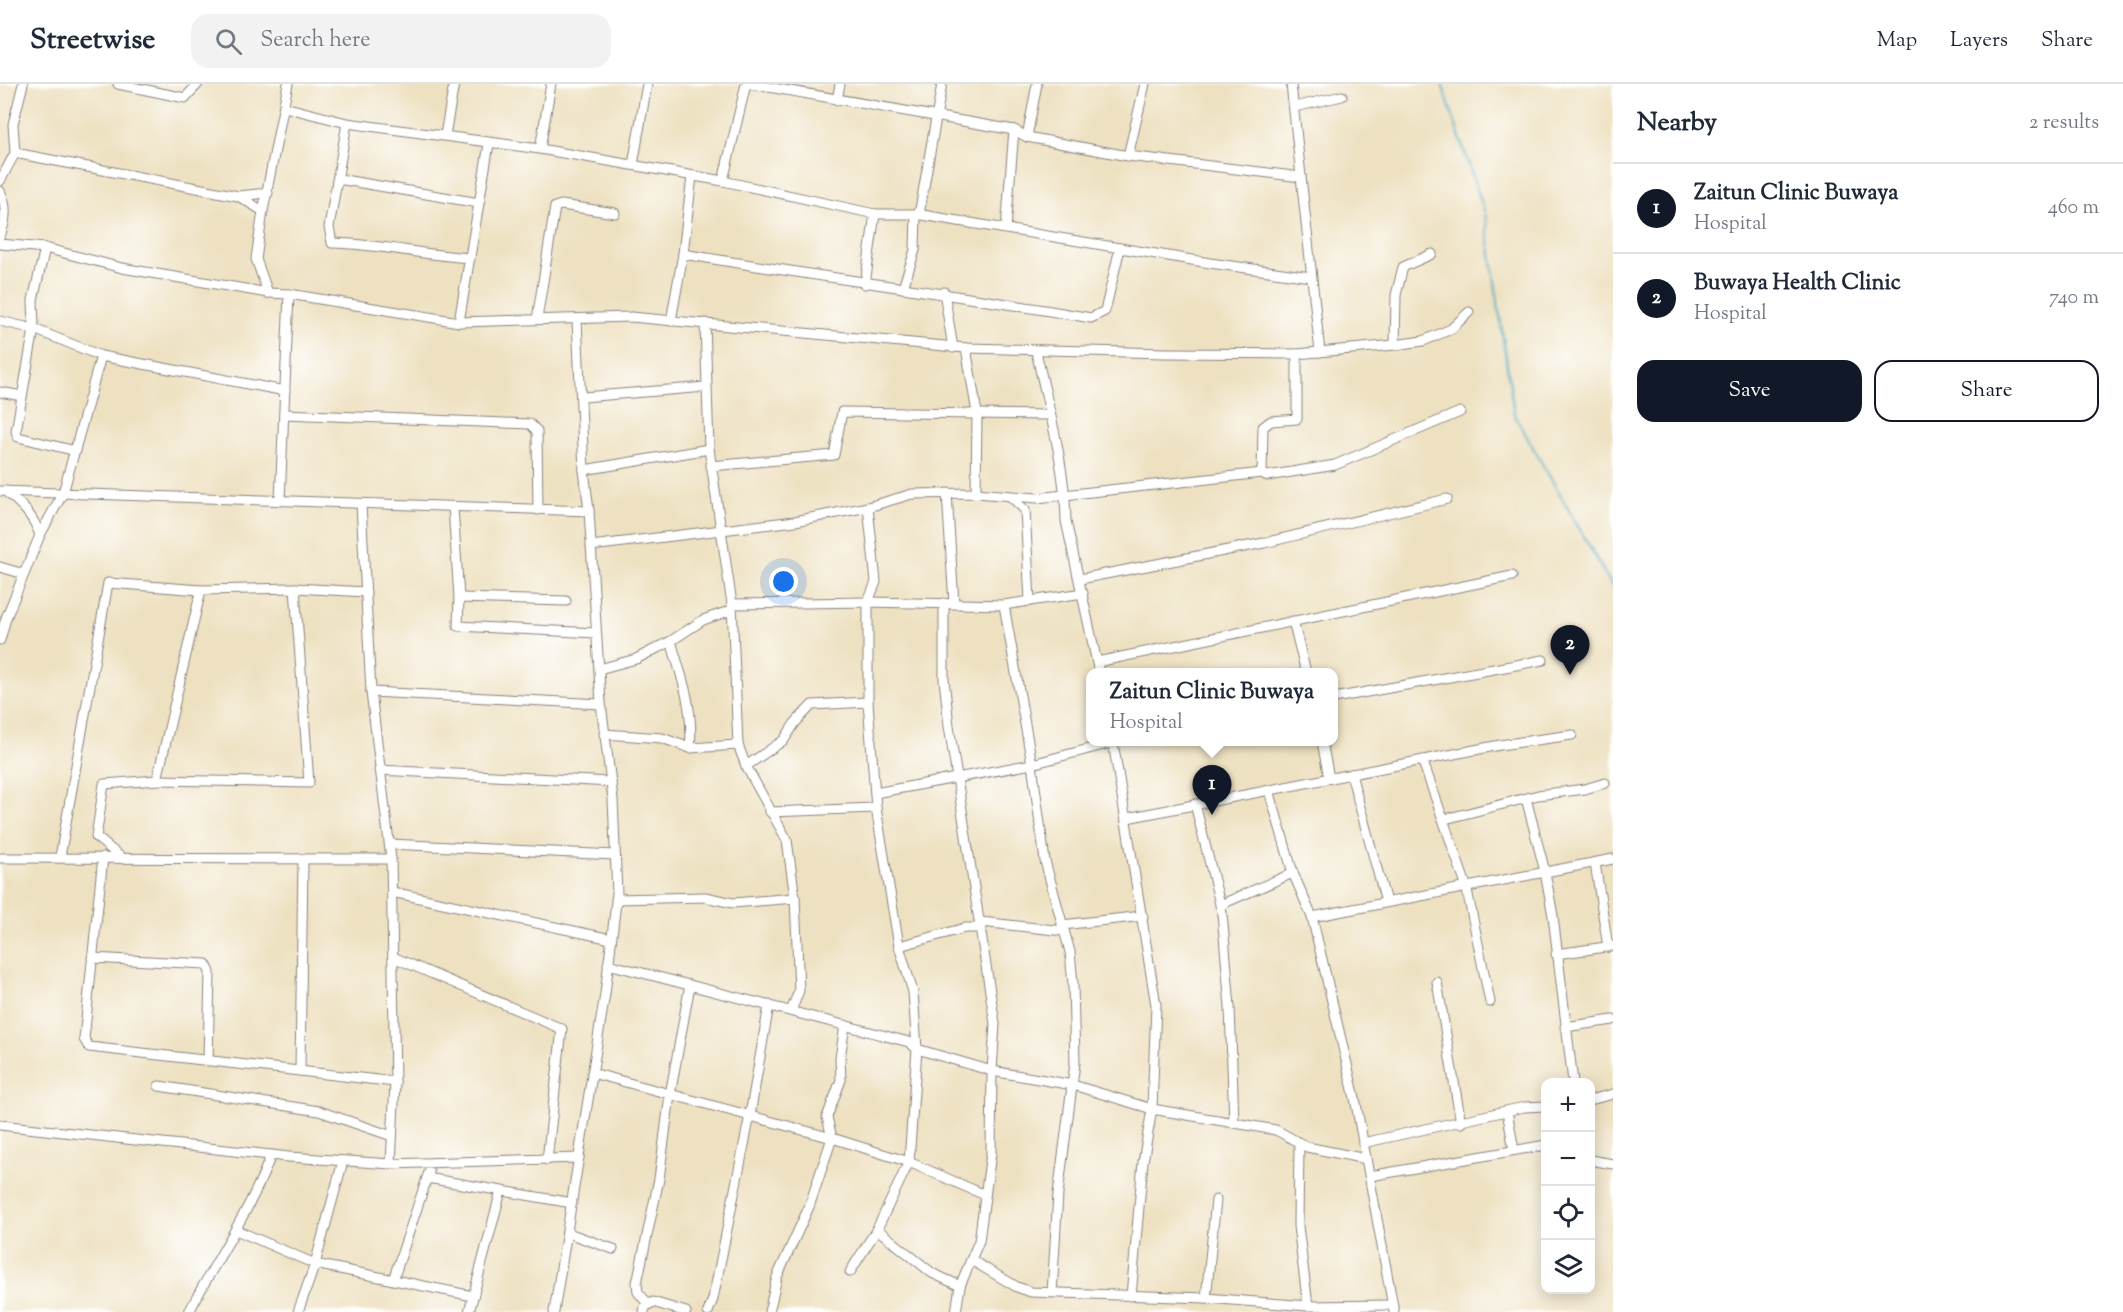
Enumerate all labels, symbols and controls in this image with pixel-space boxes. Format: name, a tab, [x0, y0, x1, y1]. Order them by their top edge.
search box	[191, 14, 611, 68]
text: Streetwise	[30, 21, 155, 61]
icon: search	[212, 25, 245, 58]
text: Search here	[260, 25, 371, 57]
text: Map	[1877, 26, 1917, 56]
text: Layers	[1950, 26, 2008, 56]
text: Share	[2041, 26, 2093, 56]
text: Nearby	[1637, 105, 1717, 142]
text: 2 results	[2029, 109, 2099, 138]
text: Zaitun Clinic Buwaya	[1694, 178, 1898, 210]
text: 1	[1653, 194, 1660, 223]
text: 460 m	[2048, 194, 2099, 223]
text: Hospital	[1694, 210, 1767, 239]
text: Buwaya Health Clinic	[1694, 268, 1901, 300]
text: 2	[1652, 284, 1661, 313]
text: 740 m	[2049, 284, 2099, 313]
text: Hospital	[1694, 300, 1767, 329]
button: Save	[1637, 360, 1862, 422]
button: Share	[1874, 360, 2099, 422]
your location	[769, 567, 798, 596]
pin: 2	[1550, 626, 1590, 675]
popup	[1086, 668, 1338, 746]
text: Zaitun Clinic Buwaya	[1110, 677, 1314, 709]
text: Hospital	[1110, 709, 1183, 738]
pin: 1	[1192, 766, 1232, 815]
map controls	[1541, 1078, 1595, 1294]
button: +	[1541, 1078, 1595, 1132]
button: −	[1541, 1132, 1595, 1186]
button: locate	[1541, 1186, 1595, 1240]
button: layers	[1541, 1240, 1595, 1294]

